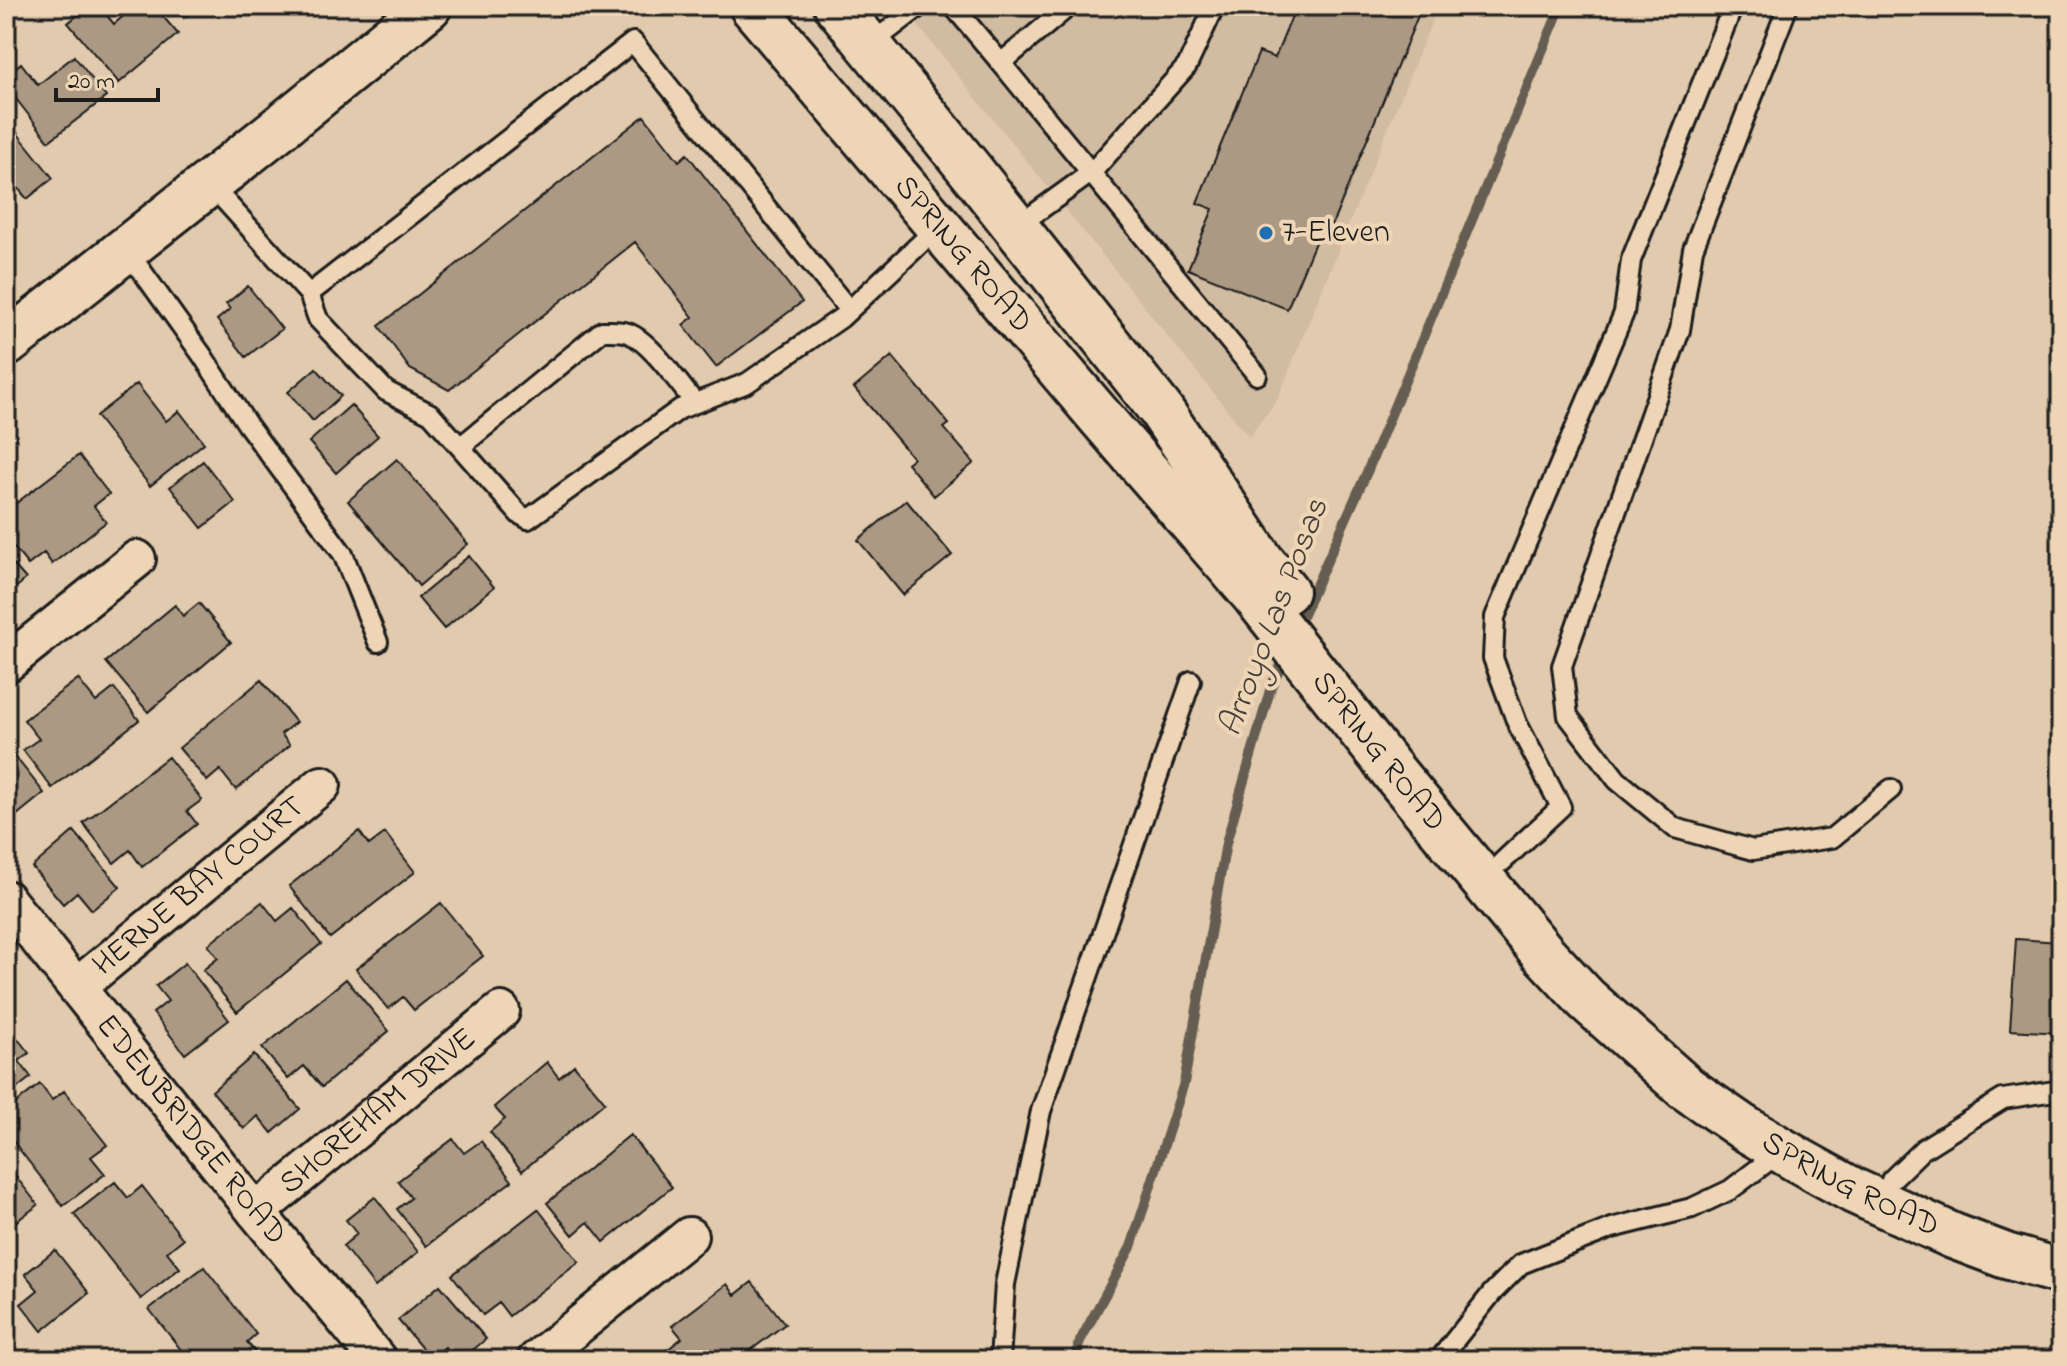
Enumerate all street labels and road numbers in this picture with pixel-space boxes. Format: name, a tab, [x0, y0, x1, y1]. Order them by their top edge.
street label: SPRING ROAD	[882, 165, 1043, 344]
street label: SPRING ROAD	[1299, 661, 1457, 842]
street label: HERNE BAY COURT	[83, 785, 315, 988]
street label: EDENBRIDGE ROAD	[84, 1005, 298, 1256]
street label: SHOREHAM DRIVE	[270, 1017, 487, 1207]
street label: SPRING ROAD	[1752, 1120, 1947, 1250]

